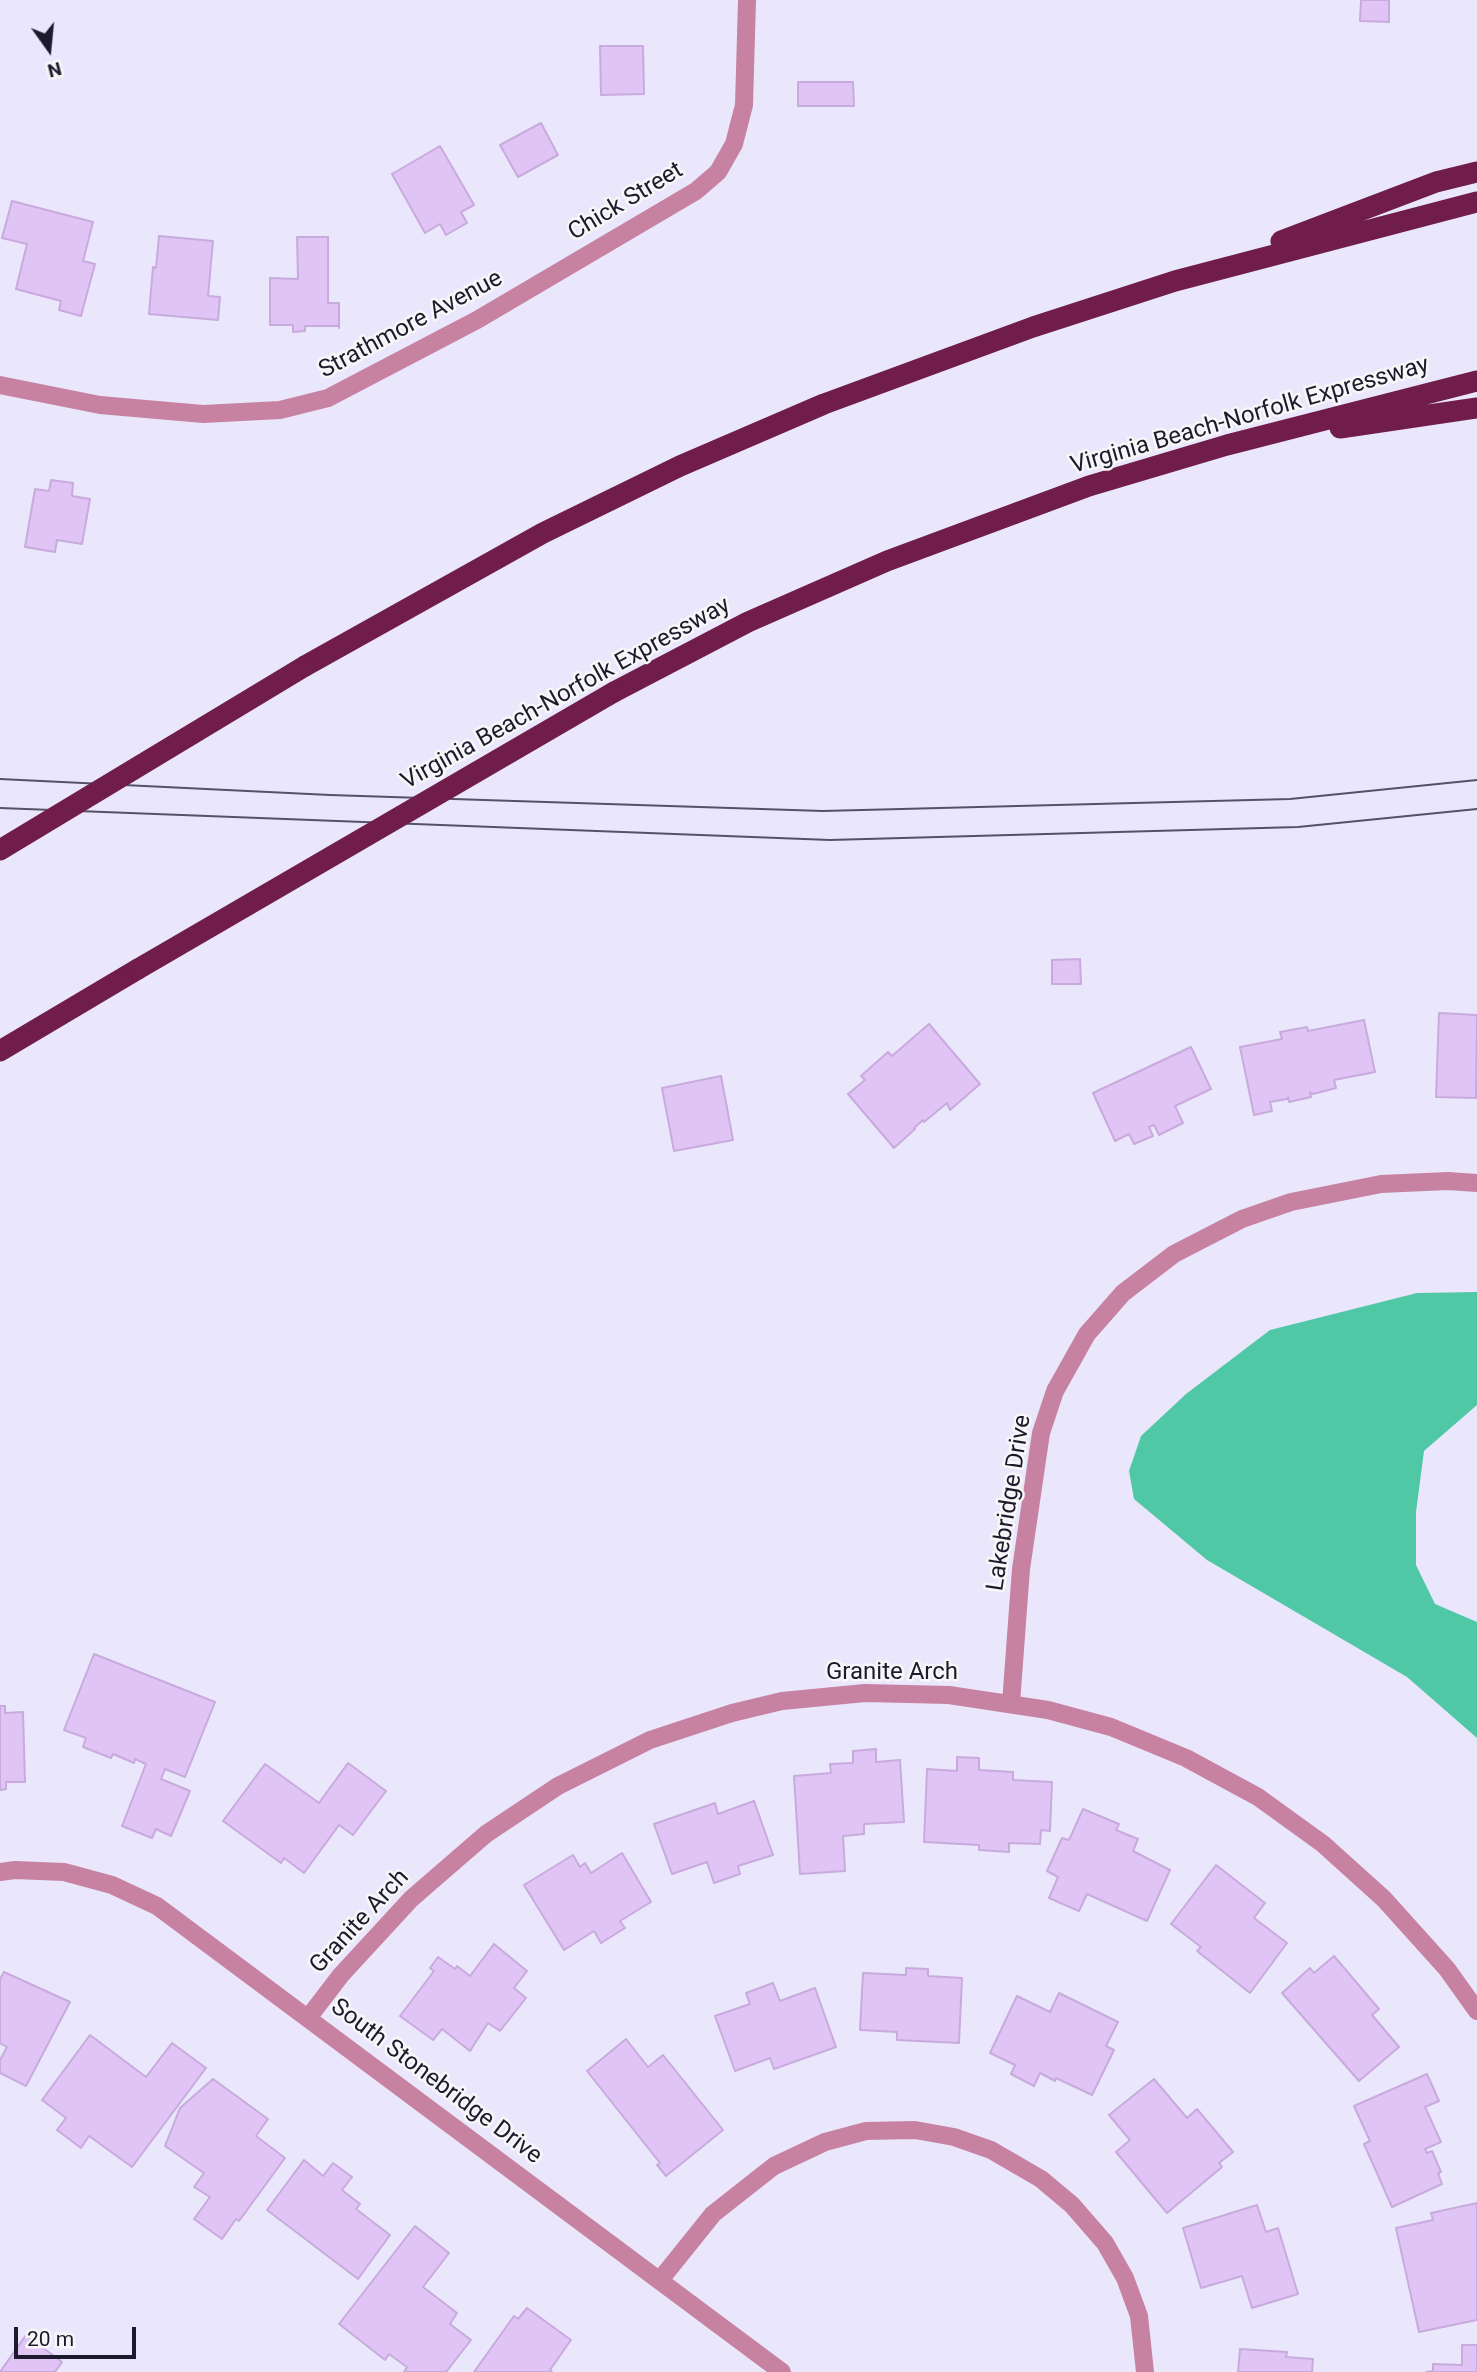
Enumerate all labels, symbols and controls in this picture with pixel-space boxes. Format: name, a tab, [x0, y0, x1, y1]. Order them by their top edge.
north arrow	[14, 14, 84, 84]
text: N	[45, 57, 64, 83]
street label: Chick Street	[563, 157, 689, 247]
street label: Strathmore Avenue	[314, 264, 508, 386]
street label: Virginia Beach-Norfolk Expressway	[1068, 351, 1432, 481]
street label: Virginia Beach-Norfolk Expressway	[397, 591, 735, 797]
street label: Lakebridge Drive	[982, 1413, 1038, 1593]
street label: Granite Arch	[826, 1659, 958, 1687]
street label: Granite Arch	[304, 1864, 416, 1980]
street label: South Stonebridge Drive	[325, 1993, 547, 2171]
scale bar	[18, 2312, 140, 2356]
text: 20 m	[27, 2327, 74, 2351]

